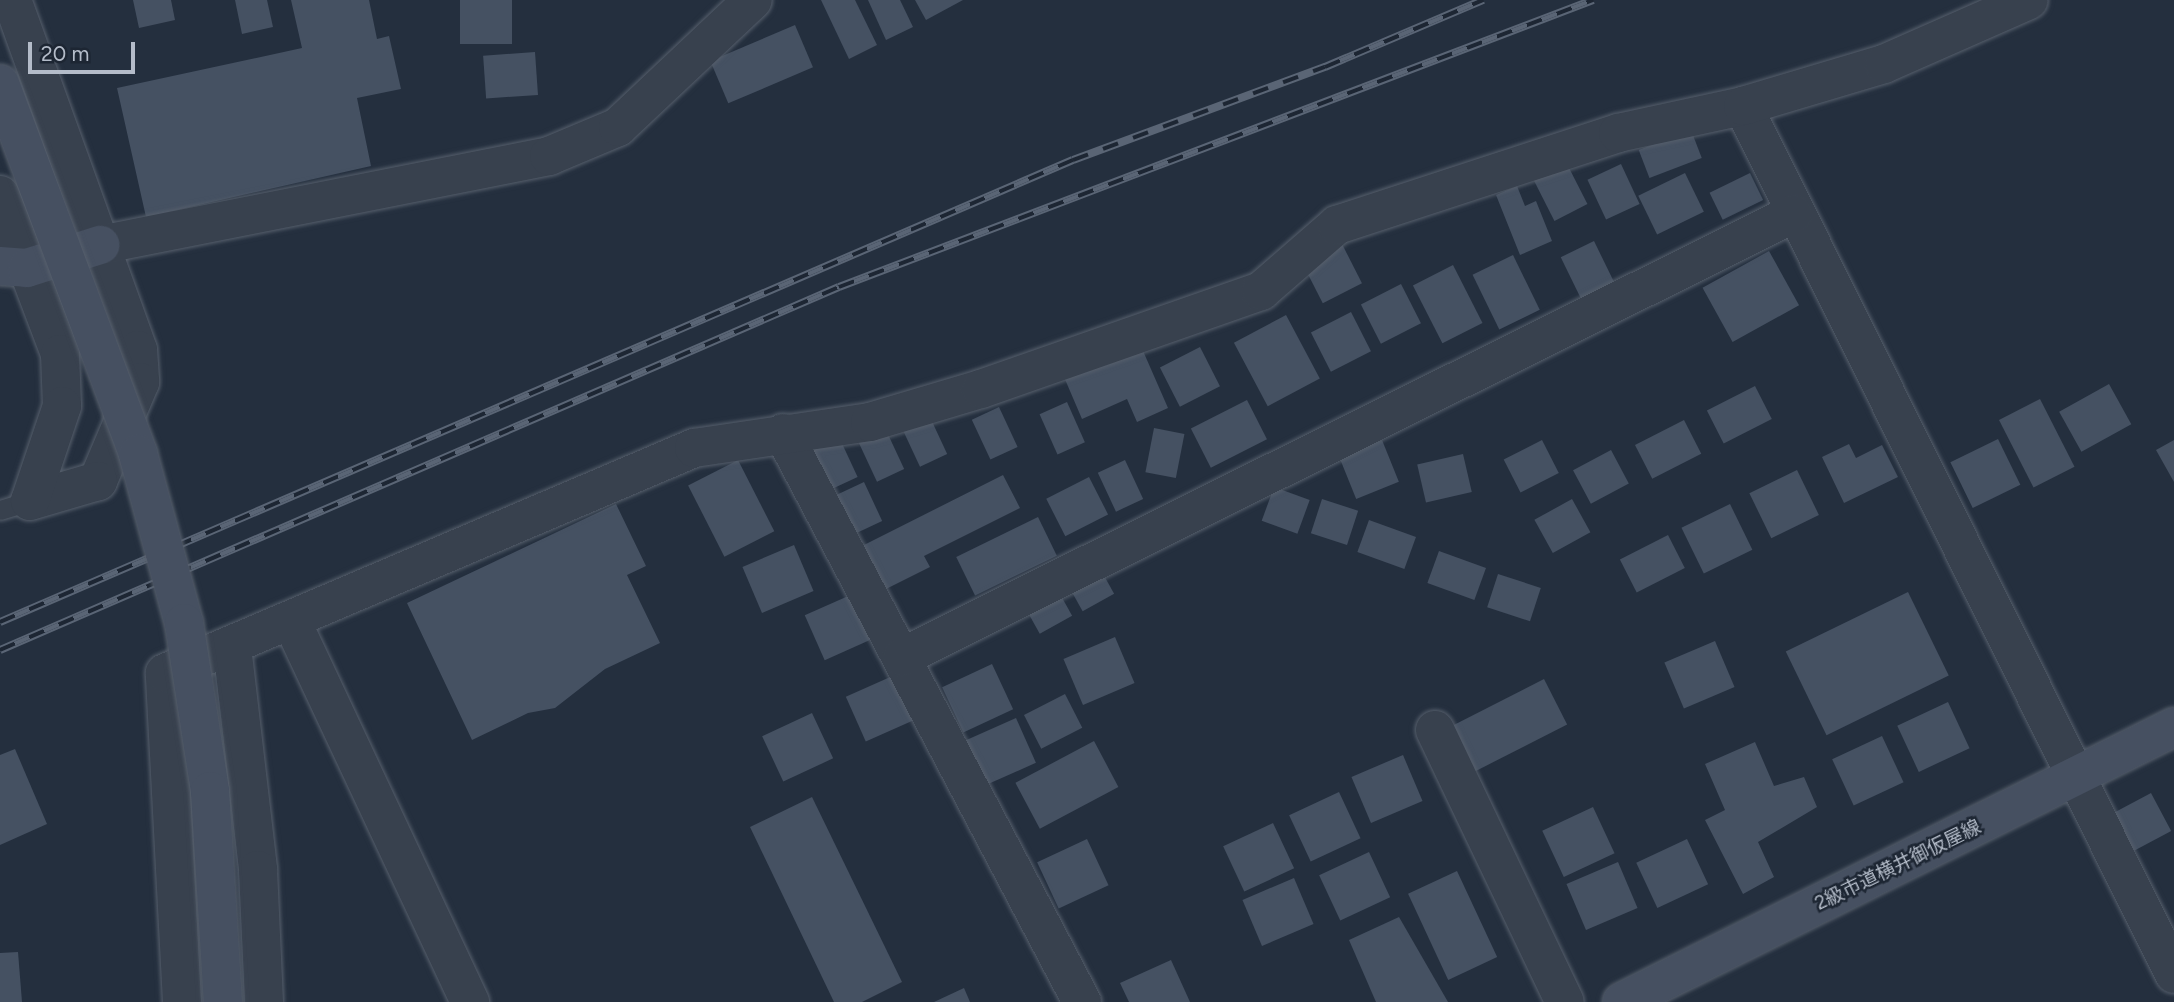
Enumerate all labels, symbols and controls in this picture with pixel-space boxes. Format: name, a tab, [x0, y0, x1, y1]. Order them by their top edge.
scale bar	[32, 28, 138, 72]
text: 20 m	[41, 41, 89, 66]
street label: 2級市道横井御仮屋線	[1811, 815, 1985, 915]

